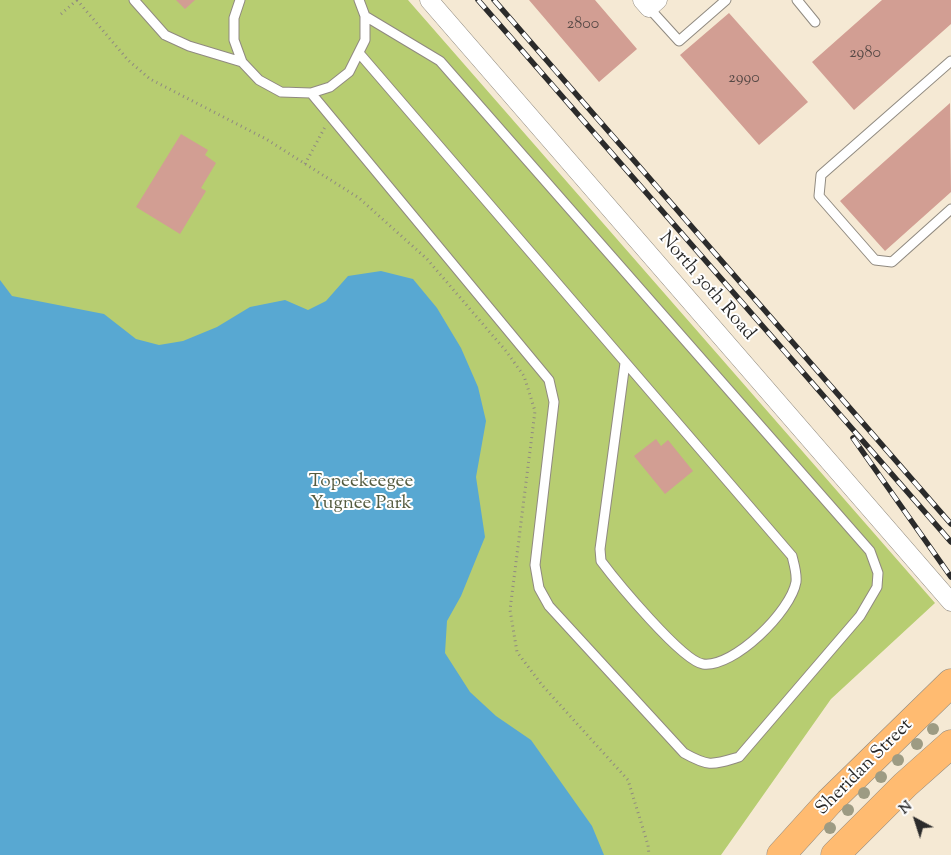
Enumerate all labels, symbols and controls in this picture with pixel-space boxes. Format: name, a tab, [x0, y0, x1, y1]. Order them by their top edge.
house number: 2800	[567, 15, 599, 35]
house number: 2980	[849, 44, 881, 64]
house number: 2990	[728, 69, 760, 89]
street label: North 30th Road	[653, 228, 759, 346]
park label: Topeekeegee Yugnee Park	[309, 472, 413, 516]
street label: Sheridan Street	[812, 715, 918, 821]
north arrow	[891, 795, 941, 845]
text: N	[896, 797, 917, 820]

